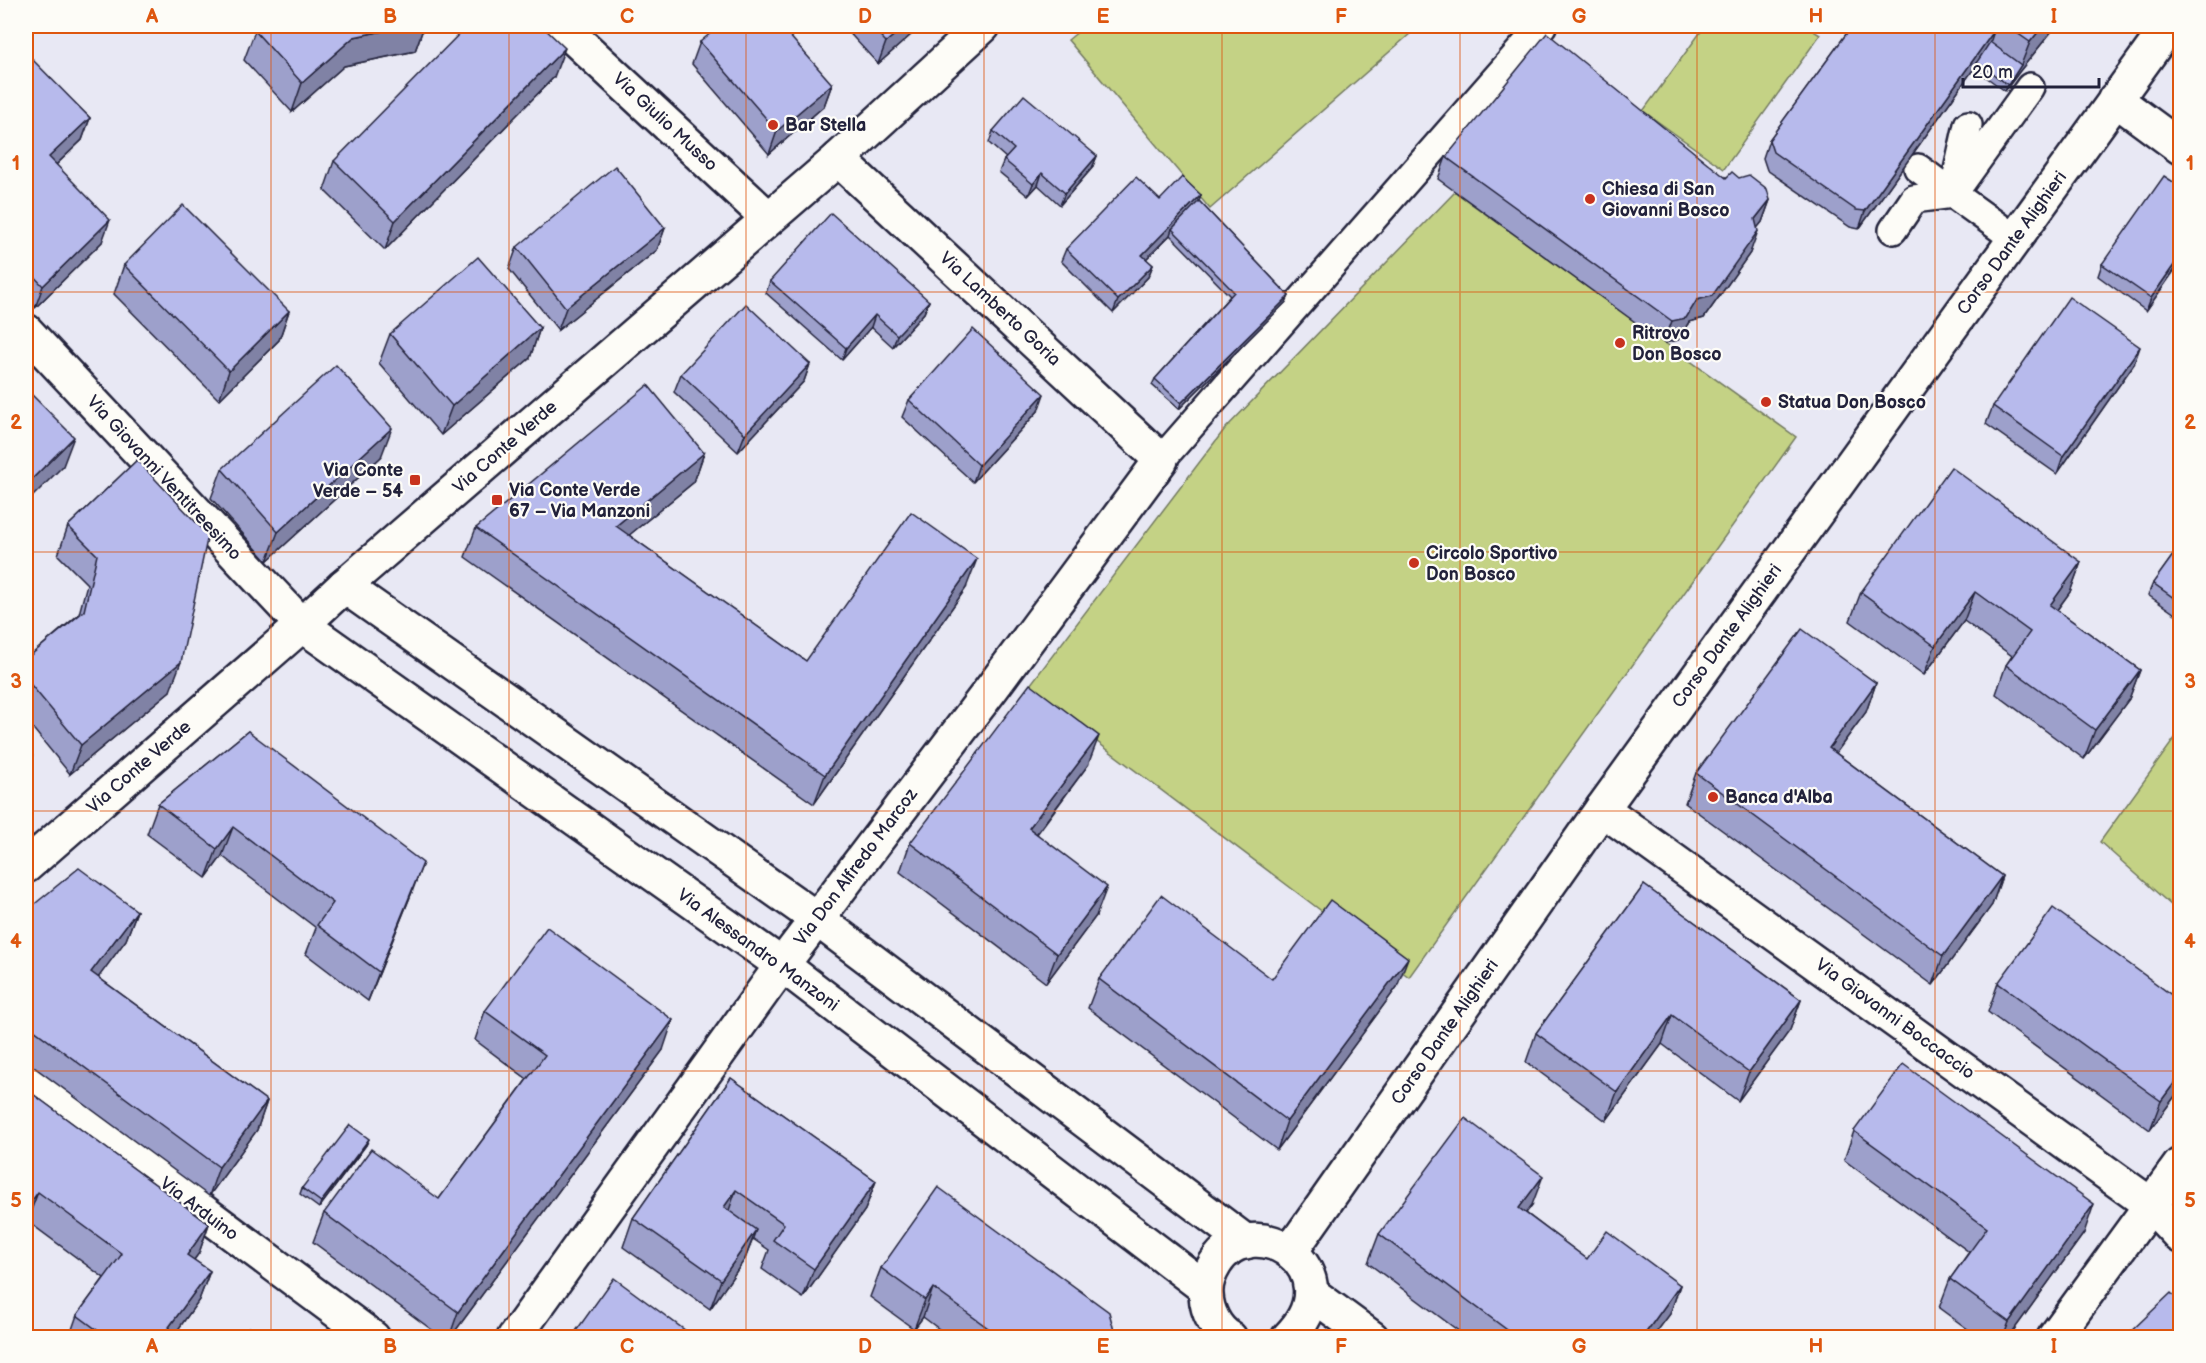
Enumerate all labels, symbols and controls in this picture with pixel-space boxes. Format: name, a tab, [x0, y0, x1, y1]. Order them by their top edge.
text: A	[145, 5, 159, 29]
text: B	[383, 5, 397, 29]
text: C	[620, 5, 634, 29]
text: D	[858, 5, 872, 29]
text: E	[1097, 5, 1110, 29]
text: F	[1335, 5, 1347, 29]
text: G	[1572, 5, 1587, 29]
text: H	[1809, 5, 1823, 29]
text: I	[2051, 5, 2057, 29]
scale bar	[1963, 51, 2100, 89]
text: 20 m	[1972, 62, 2013, 83]
street label: Via Giulio Musso	[608, 68, 722, 176]
place label: Bar Stella	[785, 115, 866, 136]
marker: Bar Stella	[766, 118, 780, 132]
text: 1	[12, 152, 20, 176]
text: 1	[2186, 152, 2194, 176]
street label: Corso Dante Alighieri	[1953, 167, 2071, 319]
place label: Chiesa di San Giovanni Bosco	[1602, 179, 1729, 221]
marker: Chiesa di San Giovanni Bosco	[1583, 192, 1597, 206]
street label: Via Lamberto Goria	[935, 248, 1065, 370]
place label: Ritrovo Don Bosco	[1632, 323, 1722, 365]
marker: Ritrovo Don Bosco	[1613, 336, 1627, 350]
street label: Via Giovanni Ventitreesimo	[82, 391, 246, 565]
place label: Statua Don Bosco	[1778, 392, 1926, 413]
marker: Statua Don Bosco	[1759, 395, 1773, 409]
street label: Via Conte Verde	[449, 396, 562, 498]
text: 2	[10, 411, 22, 435]
text: 2	[2184, 411, 2196, 435]
place label: Via Conte Verde – 54	[313, 460, 403, 502]
marker: Via Conte Verde – 54	[408, 473, 422, 487]
place label: Via Conte Verde 67 – Via Manzoni	[509, 480, 650, 522]
marker: Via Conte Verde 67 – Via Manzoni	[490, 493, 504, 507]
place label: Circolo Sportivo Don Bosco	[1426, 543, 1558, 585]
marker: Circolo Sportivo Don Bosco	[1407, 556, 1421, 570]
street label: Corso Dante Alighieri	[1668, 560, 1786, 712]
text: 3	[10, 670, 22, 694]
text: 3	[2184, 670, 2196, 694]
street label: Via Conte Verde	[83, 716, 196, 818]
street label: Via Don Alfredo Marcoz	[790, 784, 922, 950]
place label: Banca d'Alba	[1725, 787, 1833, 808]
marker: Banca d'Alba	[1706, 790, 1720, 804]
street label: Via Alessandro Manzoni	[673, 884, 843, 1016]
text: 4	[10, 930, 22, 954]
text: 4	[2184, 930, 2196, 954]
street label: Via Giovanni Boccaccio	[1811, 954, 1979, 1084]
street label: Corso Dante Alighieri	[1387, 955, 1503, 1109]
street label: Via Arduino	[156, 1173, 242, 1245]
text: 5	[10, 1189, 22, 1213]
text: 5	[2184, 1189, 2196, 1213]
text: A	[145, 1335, 159, 1359]
text: B	[383, 1335, 397, 1359]
text: C	[620, 1335, 634, 1359]
text: D	[858, 1335, 872, 1359]
text: E	[1097, 1335, 1110, 1359]
text: F	[1335, 1335, 1347, 1359]
text: G	[1572, 1335, 1587, 1359]
text: H	[1809, 1335, 1823, 1359]
text: I	[2051, 1335, 2057, 1359]

